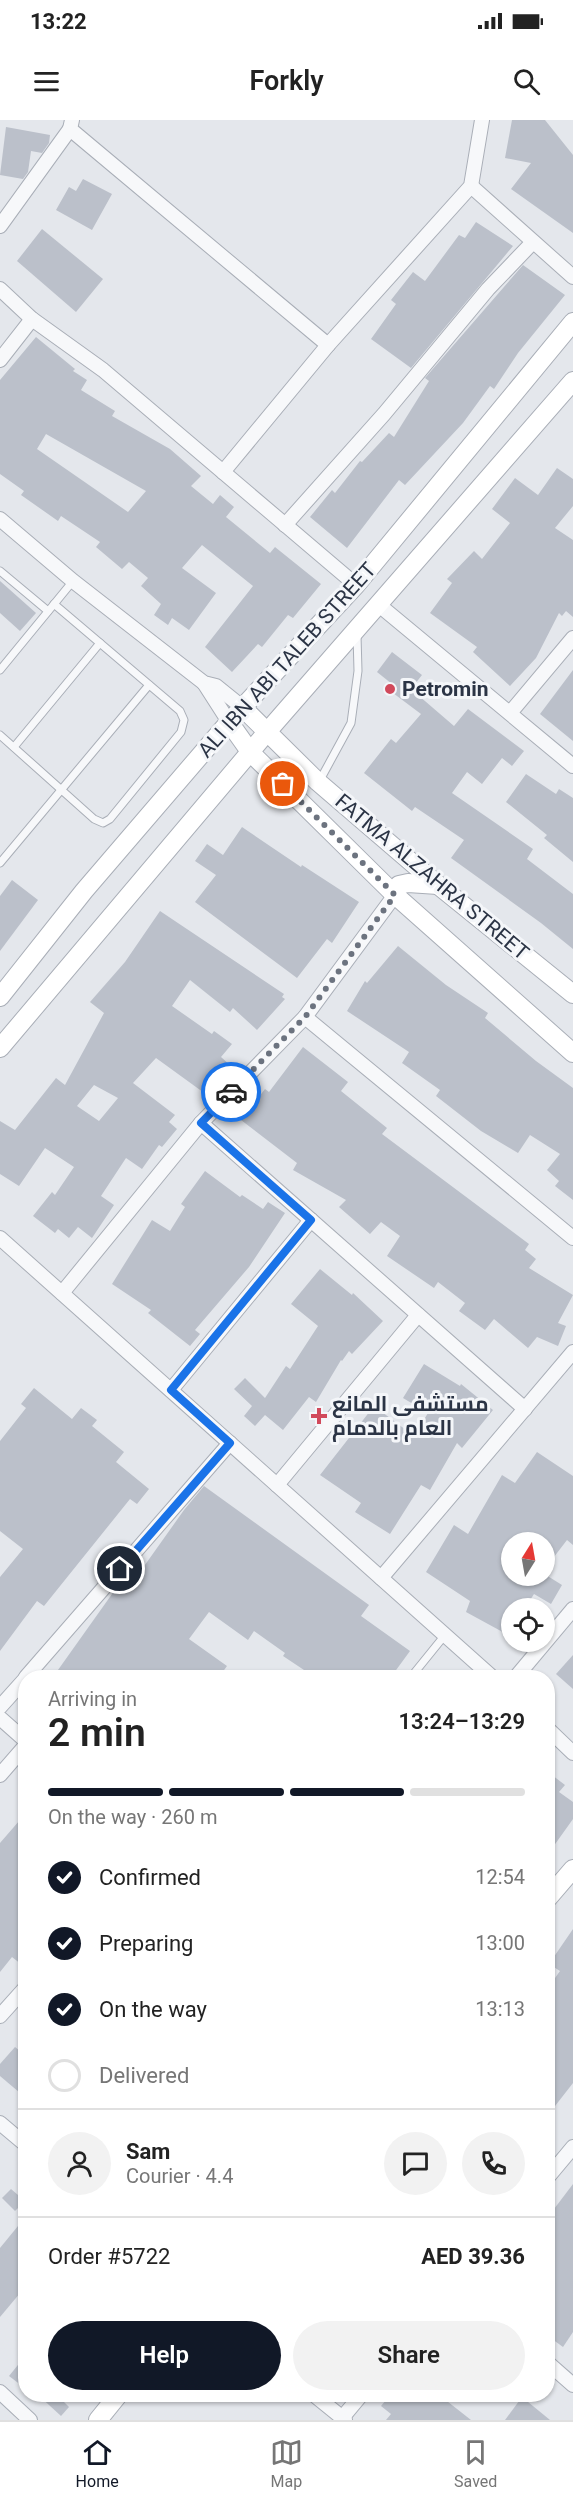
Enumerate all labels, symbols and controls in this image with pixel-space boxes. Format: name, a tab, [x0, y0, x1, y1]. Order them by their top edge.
text: 13:22	[30, 9, 87, 34]
icon: menu	[30, 65, 63, 98]
text: Forkly	[249, 65, 324, 97]
icon: search	[510, 65, 543, 98]
street label: ALI IBN ABI TALEB STREET	[193, 557, 381, 762]
place label: Petromin	[402, 677, 489, 701]
marker: Petromin	[383, 682, 397, 696]
pin	[257, 758, 308, 809]
icon: bag	[266, 767, 299, 800]
street label: FATMA ALZAHRA STREET	[330, 789, 534, 965]
courier	[201, 1062, 261, 1122]
icon: car	[215, 1076, 248, 1109]
place label: مستشفى المانع العام بالدمام	[332, 1392, 489, 1442]
marker: مستشفى المانع العام بالدمام	[310, 1407, 328, 1425]
north arrow	[501, 1532, 555, 1586]
map controls	[501, 1532, 555, 1652]
pin	[94, 1543, 145, 1594]
icon: home	[103, 1552, 136, 1585]
button: locate	[501, 1598, 555, 1652]
text: Arriving in	[48, 1687, 137, 1711]
text: 13:24–13:29	[398, 1709, 525, 1734]
text: 2 min	[48, 1710, 146, 1756]
text: On the way · 260 m	[48, 1805, 217, 1829]
icon: check	[48, 1861, 81, 1894]
text: Confirmed	[99, 1865, 201, 1890]
text: 12:54	[475, 1865, 525, 1889]
icon: check	[48, 1927, 81, 1960]
text: Preparing	[99, 1931, 193, 1956]
text: 13:00	[475, 1931, 525, 1955]
icon: check	[48, 1993, 81, 2026]
text: On the way	[99, 1997, 207, 2022]
text: 13:13	[475, 1997, 525, 2021]
text: Delivered	[99, 2063, 189, 2088]
button: person	[48, 2132, 111, 2195]
button: chat	[384, 2132, 447, 2195]
button: phone	[462, 2132, 525, 2195]
text: Sam	[126, 2139, 170, 2164]
text: Courier · 4.4	[126, 2164, 233, 2188]
text: Order #5722	[48, 2244, 170, 2269]
text: AED 39.36	[421, 2244, 525, 2269]
button: Help	[48, 2321, 281, 2390]
button: Share	[293, 2321, 525, 2390]
tab: Home	[76, 2436, 119, 2491]
tab: Map	[270, 2436, 303, 2491]
tab: Saved	[454, 2436, 497, 2491]

